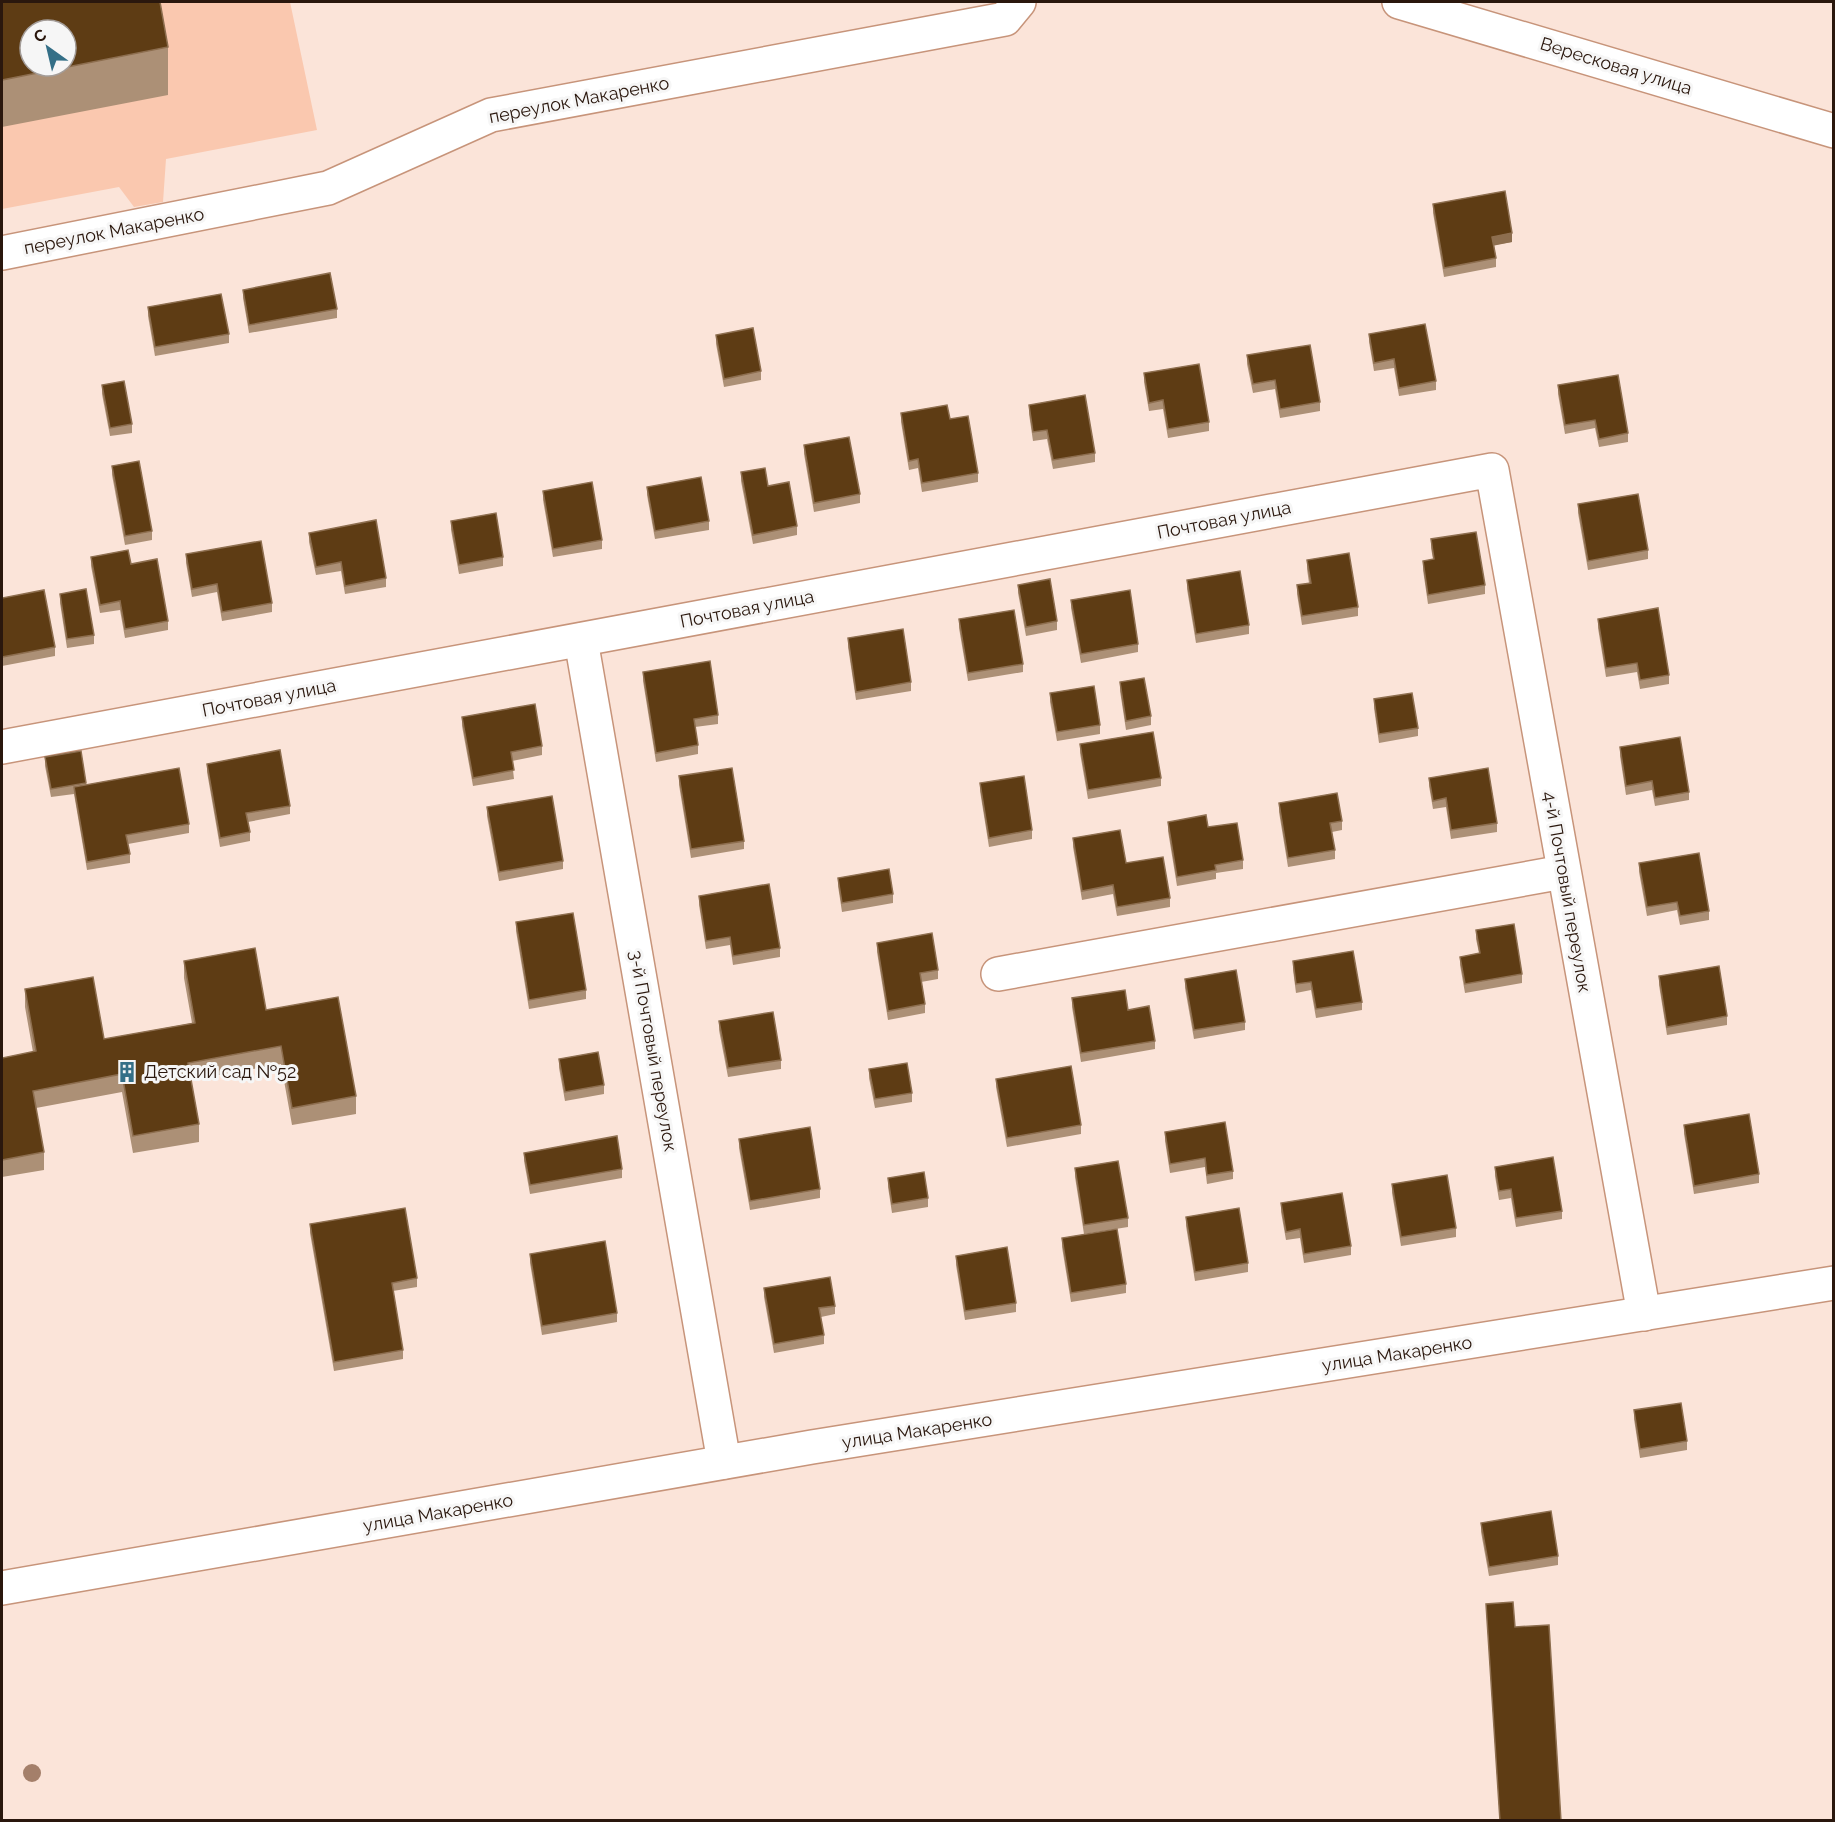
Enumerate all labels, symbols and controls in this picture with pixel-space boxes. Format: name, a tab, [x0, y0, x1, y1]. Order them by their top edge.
north arrow	[18, 18, 78, 78]
text: С	[30, 25, 50, 47]
street label: Вересковая улица	[1538, 32, 1695, 99]
street label: переулок Макаренко	[487, 72, 671, 127]
street label: переулок Макаренко	[22, 203, 206, 258]
street label: Почтовая улица	[1155, 496, 1293, 543]
street label: Почтовая улица	[678, 585, 816, 632]
street label: Почтовая улица	[200, 674, 338, 721]
street label: 4-й Почтовый переулок	[1539, 790, 1596, 994]
street label: 3-й Почтовый переулок	[625, 949, 682, 1153]
building icon: Детский сад №52	[115, 1060, 139, 1084]
place label: Детский сад №52	[144, 1061, 296, 1082]
street label: улица Макаренко	[1320, 1331, 1474, 1376]
street label: улица Макаренко	[840, 1408, 994, 1453]
street label: улица Макаренко	[361, 1489, 515, 1536]

